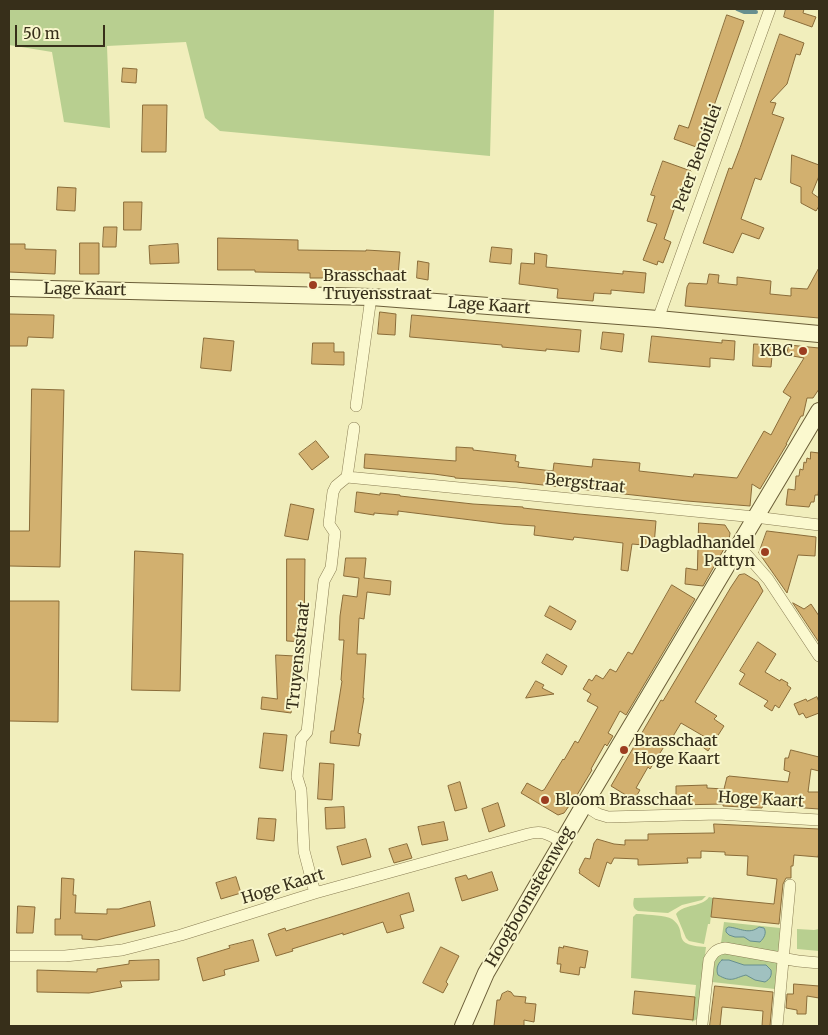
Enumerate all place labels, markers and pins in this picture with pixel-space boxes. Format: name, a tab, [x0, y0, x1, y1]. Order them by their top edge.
place label: Brasschaat Truyensstraat	[323, 266, 432, 304]
marker: Brasschaat Truyensstraat	[307, 279, 319, 291]
place label: KBC	[760, 341, 793, 361]
marker: KBC	[797, 345, 809, 357]
place label: Dagbladhandel Pattyn	[639, 533, 755, 571]
marker: Dagbladhandel Pattyn	[759, 546, 771, 558]
place label: Brasschaat Hoge Kaart	[634, 731, 720, 769]
marker: Brasschaat Hoge Kaart	[618, 744, 630, 756]
place label: Bloom Brasschaat	[555, 790, 693, 810]
marker: Bloom Brasschaat	[539, 794, 551, 806]

